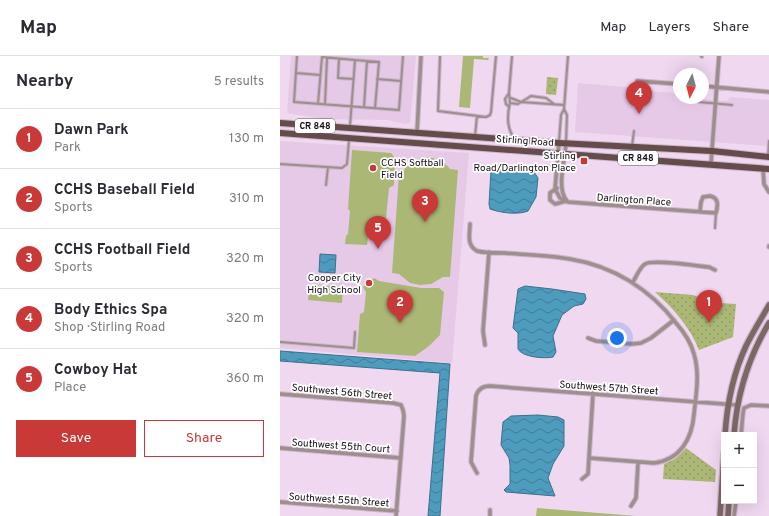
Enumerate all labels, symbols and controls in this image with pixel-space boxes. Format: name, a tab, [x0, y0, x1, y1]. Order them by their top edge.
text: Map	[20, 16, 57, 40]
text: Map	[600, 19, 626, 36]
text: Layers	[648, 19, 690, 36]
text: Share	[712, 19, 749, 36]
north arrow	[673, 68, 709, 104]
text: Nearby	[16, 71, 73, 93]
text: 5 results	[214, 74, 264, 90]
pin: 4	[626, 81, 652, 114]
road number: CR 848	[295, 119, 335, 133]
text: Dawn Park	[54, 121, 129, 140]
text: 1	[26, 131, 32, 147]
text: 130 m	[229, 131, 264, 147]
street label: Stirling Road	[496, 133, 554, 150]
text: Park	[54, 140, 81, 156]
place label: Stirling Road/Darlington Place	[474, 150, 576, 175]
road number: CR 848	[618, 151, 658, 165]
marker: Stirling Road/Darlington Place	[579, 156, 589, 166]
place label: CCHS Softball Field	[381, 157, 444, 182]
marker: CCHS Softball Field	[368, 163, 378, 173]
text: CCHS Baseball Field	[54, 181, 195, 200]
pin: 3	[412, 189, 438, 222]
text: 2	[25, 191, 33, 207]
text: 310 m	[229, 191, 264, 207]
street label: Darlington Place	[596, 191, 671, 210]
text: Sports	[54, 200, 93, 216]
pin: 5	[365, 216, 391, 249]
text: CCHS Football Field	[54, 241, 190, 260]
text: 3	[25, 251, 33, 267]
text: 320 m	[226, 251, 264, 267]
text: Sports	[54, 260, 93, 276]
place label: Cooper City High School	[307, 272, 361, 297]
marker: Cooper City High School	[364, 278, 374, 288]
pin: 2	[387, 290, 413, 323]
pin: 1	[696, 290, 722, 323]
text: Body Ethics Spa	[54, 301, 167, 320]
text: 4	[25, 311, 33, 327]
text: 320 m	[226, 311, 264, 327]
text: Shop · Stirling Road	[54, 320, 165, 336]
your location	[607, 328, 627, 348]
text: Cowboy Hat	[54, 361, 137, 380]
text: 5	[25, 371, 33, 387]
text: 360 m	[226, 371, 264, 387]
street label: Southwest 57th Street	[559, 379, 659, 398]
text: Place	[54, 380, 86, 396]
street label: Southwest 56th Street	[291, 382, 393, 403]
button: Save	[16, 420, 136, 457]
button: Share	[144, 420, 264, 457]
map controls	[721, 432, 757, 504]
button: +	[721, 432, 757, 468]
street label: Southwest 55th Court	[291, 437, 391, 456]
button: −	[721, 468, 757, 504]
street label: Southwest 55th Street	[288, 490, 390, 511]

